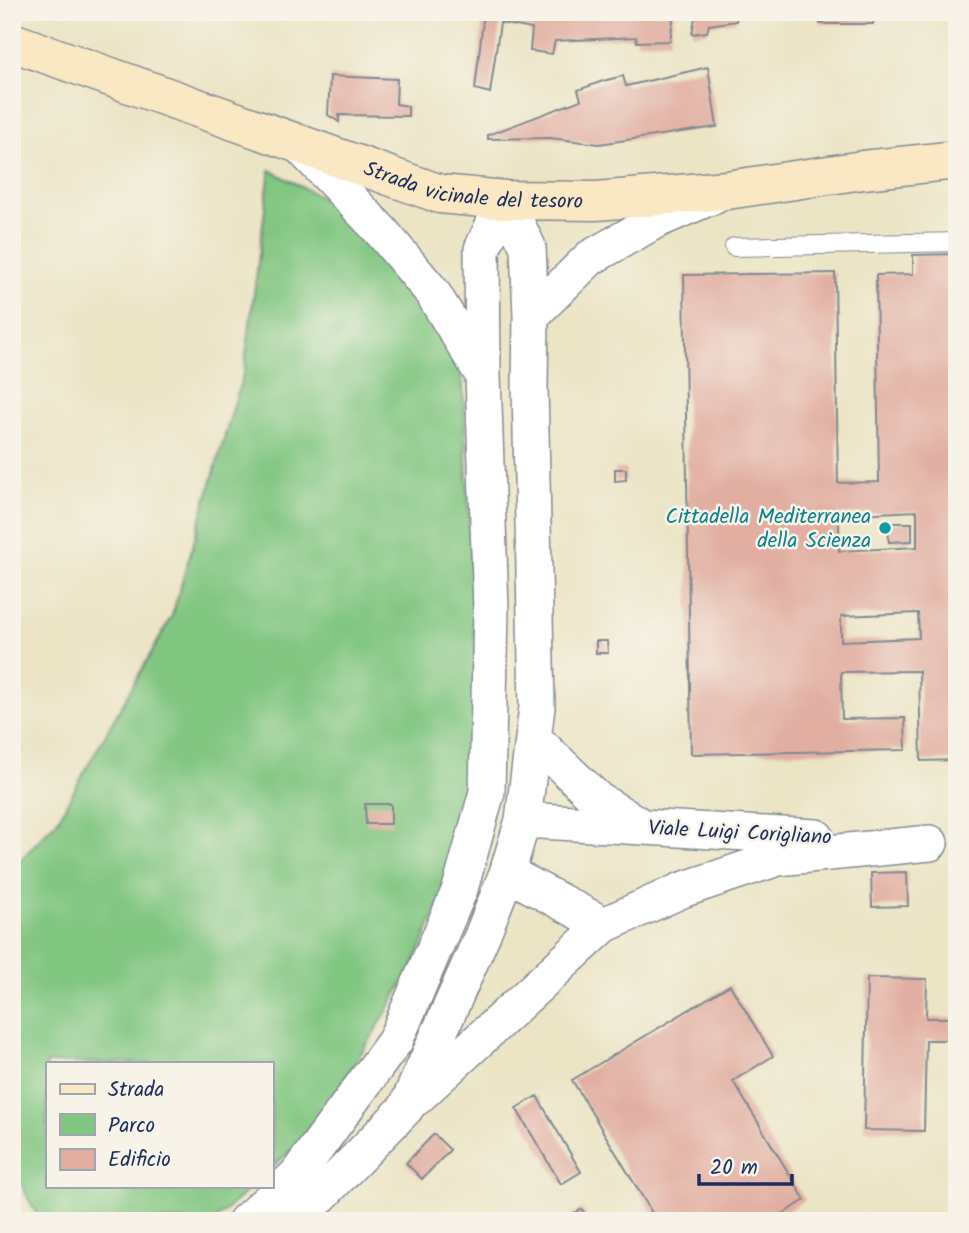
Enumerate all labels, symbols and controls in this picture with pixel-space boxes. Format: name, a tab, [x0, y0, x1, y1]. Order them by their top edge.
street label: Strada vicinale del tesoro	[359, 153, 583, 219]
place label: Cittadella Mediterranea della Scienza	[666, 501, 871, 558]
marker: Cittadella Mediterranea della Scienza	[877, 520, 893, 536]
street label: Viale Luigi Corigliano	[647, 812, 833, 855]
legend	[46, 1062, 273, 1188]
text: Strada	[108, 1074, 164, 1107]
text: Parco	[108, 1110, 155, 1143]
scale bar	[699, 1142, 792, 1186]
text: Edificio	[108, 1144, 171, 1177]
text: 20 m	[710, 1152, 758, 1185]

